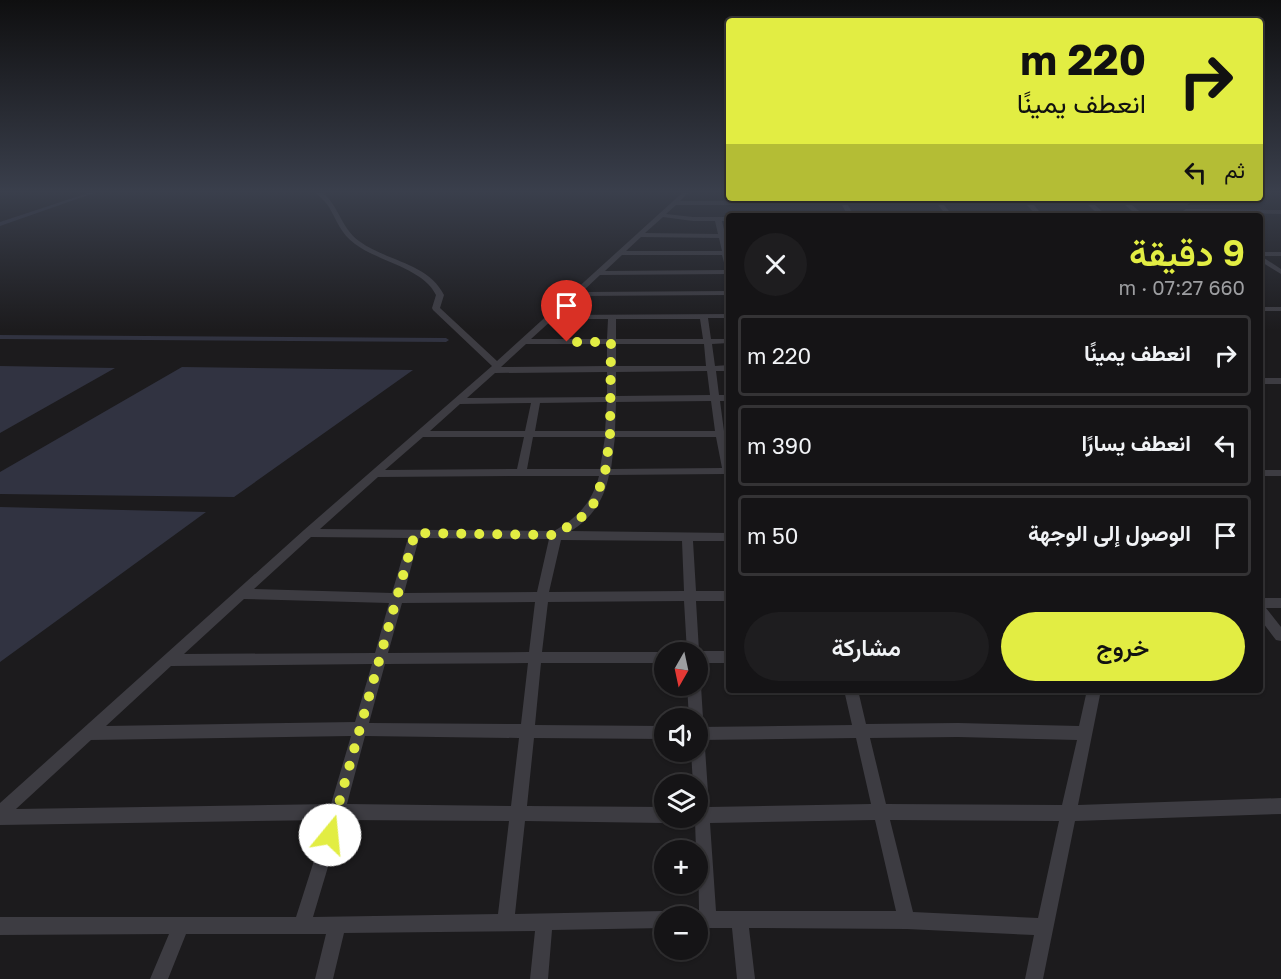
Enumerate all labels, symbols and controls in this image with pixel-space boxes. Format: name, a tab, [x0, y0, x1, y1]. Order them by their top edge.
text: 220 m	[1020, 34, 1146, 84]
icon: right	[1167, 42, 1245, 120]
text: انعطف يمينًا	[1017, 87, 1146, 119]
icon: left	[1179, 156, 1212, 189]
text: ثم	[1224, 156, 1245, 183]
text: 9 دقيقة	[1129, 231, 1245, 274]
button: close	[744, 233, 807, 296]
text: 660 m · 07:27	[1118, 275, 1245, 299]
pin	[541, 280, 592, 342]
icon: arrive	[550, 289, 583, 322]
text: انعطف يمينًا	[1084, 339, 1191, 366]
icon: right	[1209, 339, 1242, 372]
text: 220 m	[747, 342, 811, 369]
text: انعطف يسارًا	[1081, 429, 1191, 456]
icon: left	[1209, 429, 1242, 462]
text: 390 m	[747, 432, 812, 459]
text: الوصول إلى الوجهة	[1028, 519, 1191, 546]
icon: arrive	[1209, 519, 1242, 552]
text: 50 m	[747, 522, 798, 549]
button: مشاركة	[744, 612, 989, 681]
button: خروج	[1001, 612, 1245, 681]
north arrow	[654, 642, 708, 696]
map controls	[654, 642, 708, 960]
button: sound	[654, 708, 708, 762]
button: layers	[654, 774, 708, 828]
position arrow	[298, 803, 362, 867]
button: +	[654, 840, 708, 894]
button: −	[654, 906, 708, 960]

